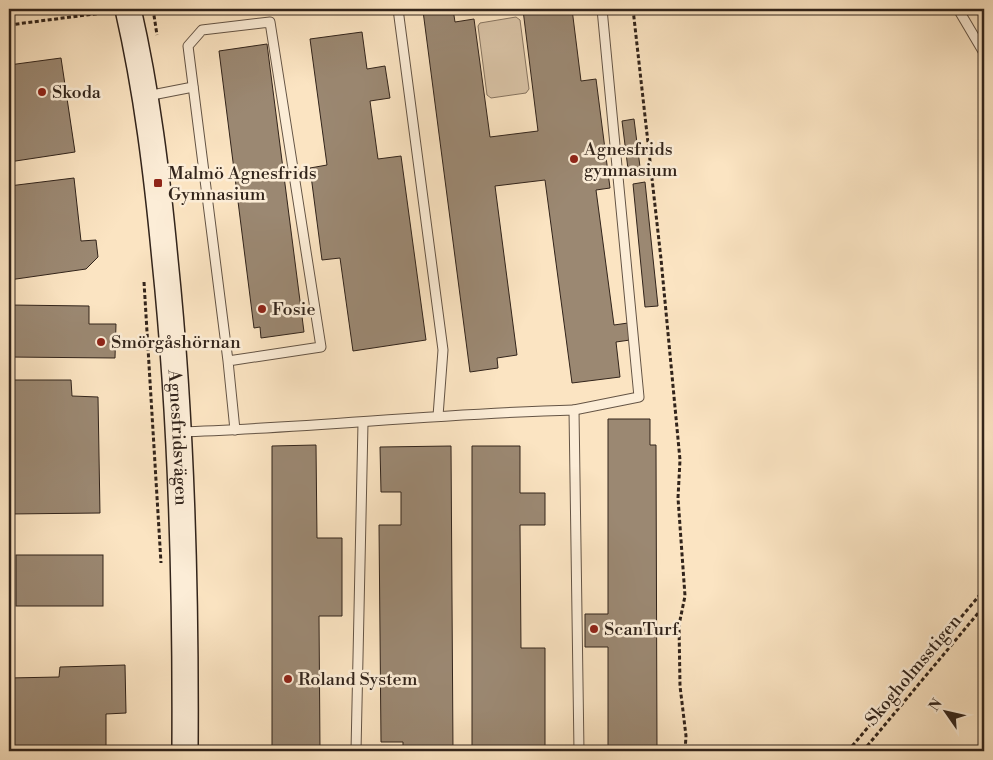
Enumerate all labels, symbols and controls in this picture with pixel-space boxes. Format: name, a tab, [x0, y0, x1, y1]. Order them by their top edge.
place label: Skoda	[52, 81, 102, 104]
marker: Skoda	[36, 86, 48, 98]
place label: Agnesfrids gymnasium	[583, 138, 678, 182]
marker: Agnesfrids gymnasium	[568, 153, 580, 165]
place label: Malmö Agnesfrids Gymnasium	[168, 162, 317, 206]
marker: Malmö Agnesfrids Gymnasium	[152, 177, 164, 189]
place label: Fosie	[272, 298, 316, 321]
marker: Fosie	[256, 303, 268, 315]
place label: Smörgåshörnan	[111, 331, 241, 354]
marker: Smörgåshörnan	[95, 336, 107, 348]
street label: Agnesfridsvägen	[163, 368, 193, 506]
street label: Skogholmsstigen	[860, 610, 967, 731]
place label: ScanTurf	[604, 618, 680, 641]
marker: ScanTurf	[588, 623, 600, 635]
place label: Roland System	[298, 668, 418, 691]
marker: Roland System	[282, 673, 294, 685]
north arrow	[920, 688, 970, 738]
text: N	[925, 696, 947, 715]

